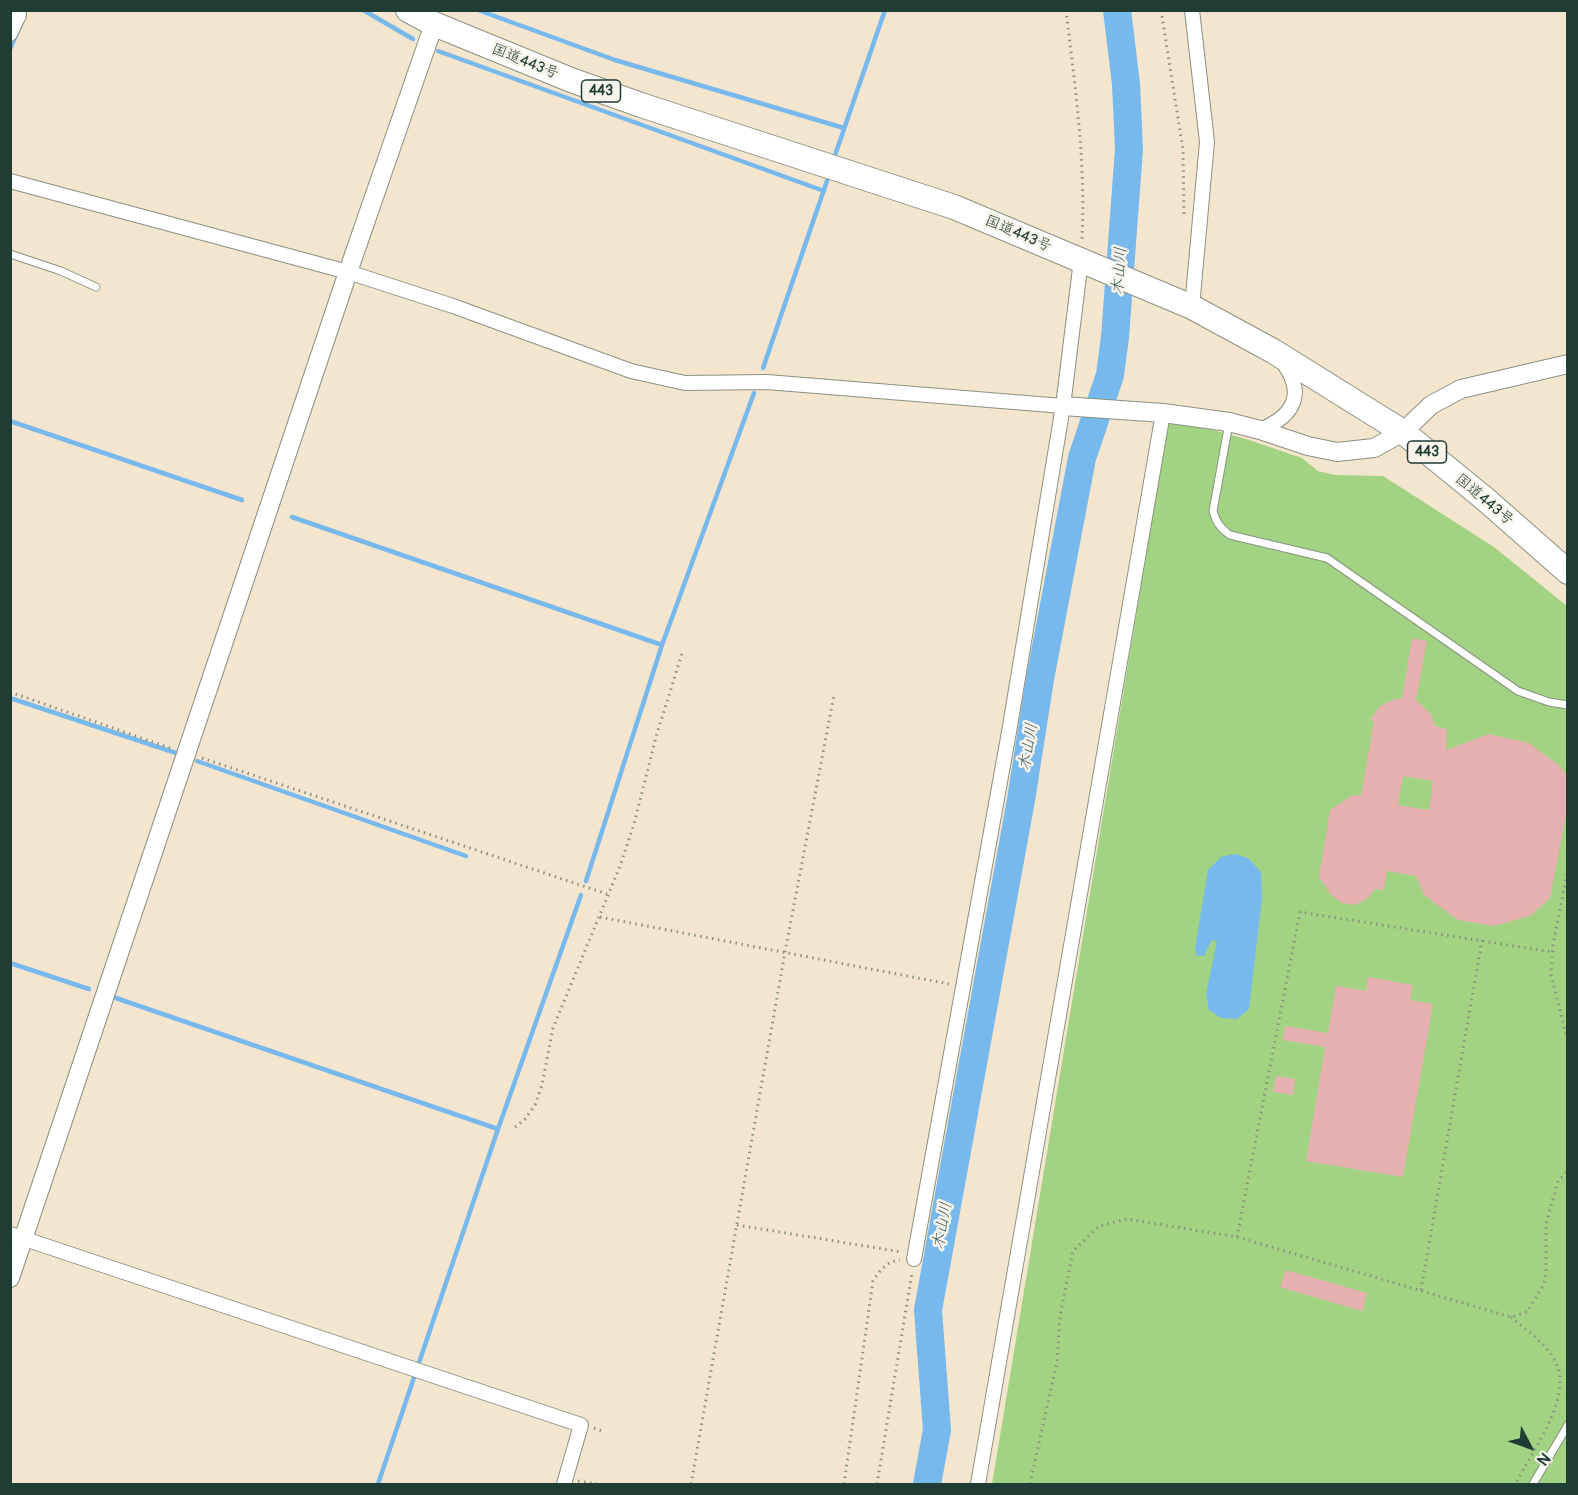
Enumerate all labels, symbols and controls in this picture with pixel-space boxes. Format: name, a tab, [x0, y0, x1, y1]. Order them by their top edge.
street label: 国道443号	[489, 40, 561, 84]
road number: 443	[582, 80, 620, 102]
street label: 国道443号	[982, 212, 1054, 256]
water label: 木山川	[1109, 246, 1131, 296]
road number: 443	[1408, 441, 1446, 463]
street label: 国道443号	[1451, 470, 1517, 530]
water label: 木山川	[1015, 722, 1043, 772]
water label: 木山川	[929, 1201, 957, 1251]
north arrow	[1500, 1417, 1560, 1477]
text: N	[1532, 1448, 1555, 1469]

